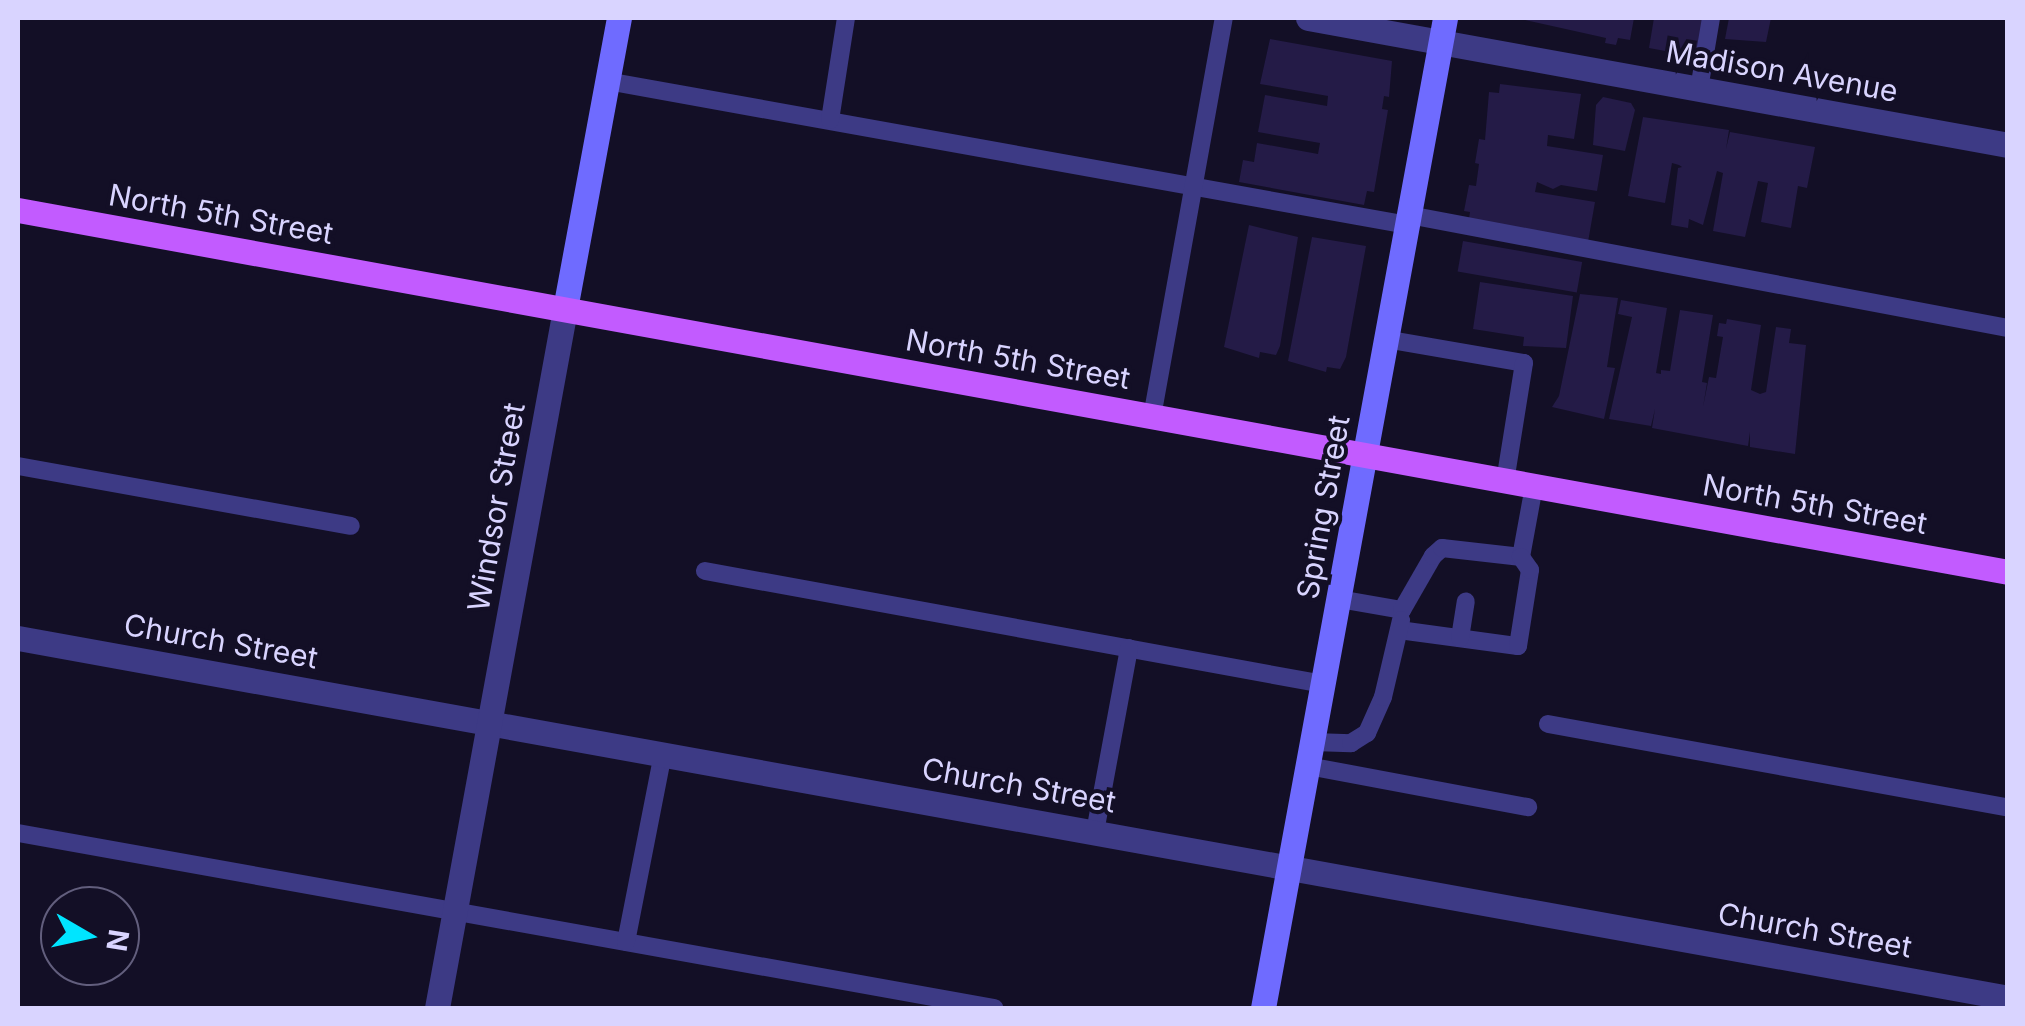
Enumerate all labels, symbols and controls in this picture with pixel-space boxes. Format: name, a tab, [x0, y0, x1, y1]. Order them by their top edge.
street label: Madison Avenue	[1663, 33, 1901, 109]
street label: North 5th Street	[106, 177, 336, 251]
street label: North 5th Street	[903, 322, 1133, 396]
street label: Windsor Street	[460, 400, 532, 614]
street label: Spring Street	[1289, 412, 1357, 602]
street label: North 5th Street	[1700, 467, 1930, 541]
street label: Church Street	[121, 606, 321, 676]
street label: Church Street	[919, 750, 1119, 820]
north arrow	[40, 886, 140, 986]
street label: Church Street	[1715, 895, 1915, 965]
text: N	[99, 927, 136, 954]

